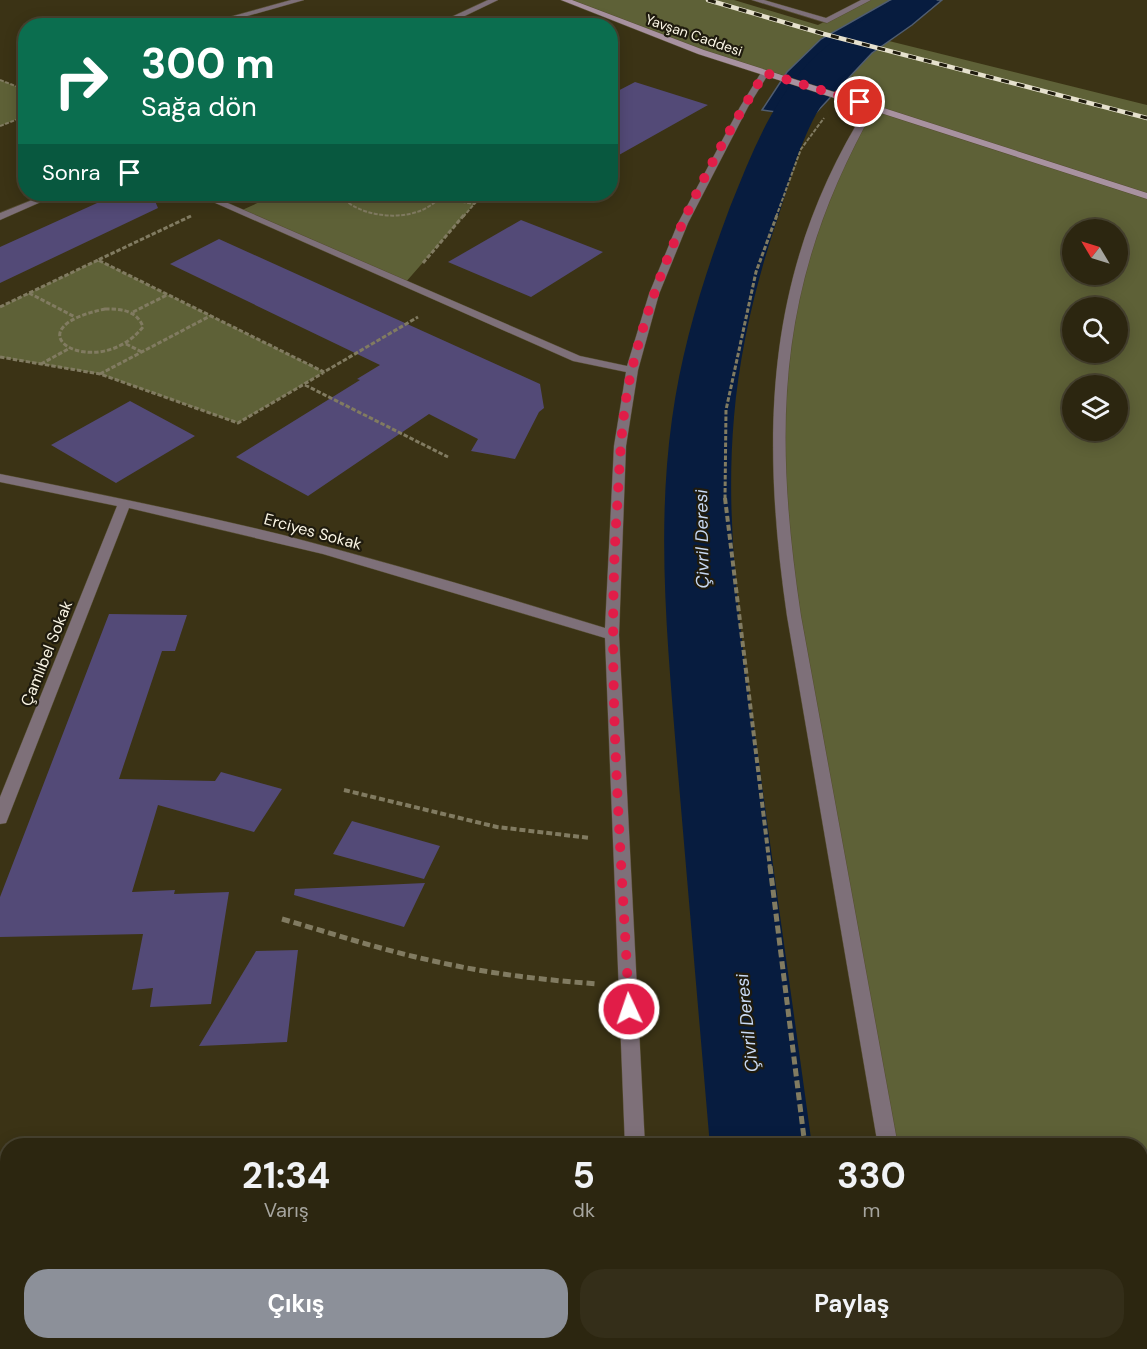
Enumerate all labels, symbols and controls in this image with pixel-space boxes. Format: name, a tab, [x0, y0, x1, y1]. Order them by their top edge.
street label: Yavşan Caddesi	[643, 10, 745, 60]
text: 300 m	[141, 36, 275, 91]
icon: right	[42, 42, 120, 120]
pin	[834, 76, 885, 127]
icon: arrive	[843, 85, 876, 118]
text: Sağa dön	[141, 89, 257, 124]
icon: arrive	[113, 156, 146, 189]
text: Sonra	[42, 158, 101, 187]
north arrow	[1062, 219, 1128, 285]
map controls	[1062, 219, 1128, 441]
button: search	[1062, 297, 1128, 363]
button: layers	[1062, 375, 1128, 441]
water label: Çivril Deresi	[689, 488, 715, 589]
street label: Erciyes Sokak	[262, 508, 364, 555]
street label: Çamlıbel Sokak	[16, 597, 77, 709]
water label: Çivril Deresi	[730, 972, 764, 1073]
position arrow	[597, 977, 661, 1041]
text: 21:34	[242, 1152, 330, 1199]
text: 5	[572, 1152, 595, 1199]
text: 330	[837, 1152, 906, 1199]
text: Varış	[264, 1197, 309, 1223]
text: dk	[572, 1197, 595, 1223]
text: m	[863, 1197, 880, 1223]
button: Çıkış	[24, 1269, 568, 1338]
button: Paylaş	[580, 1269, 1124, 1338]

